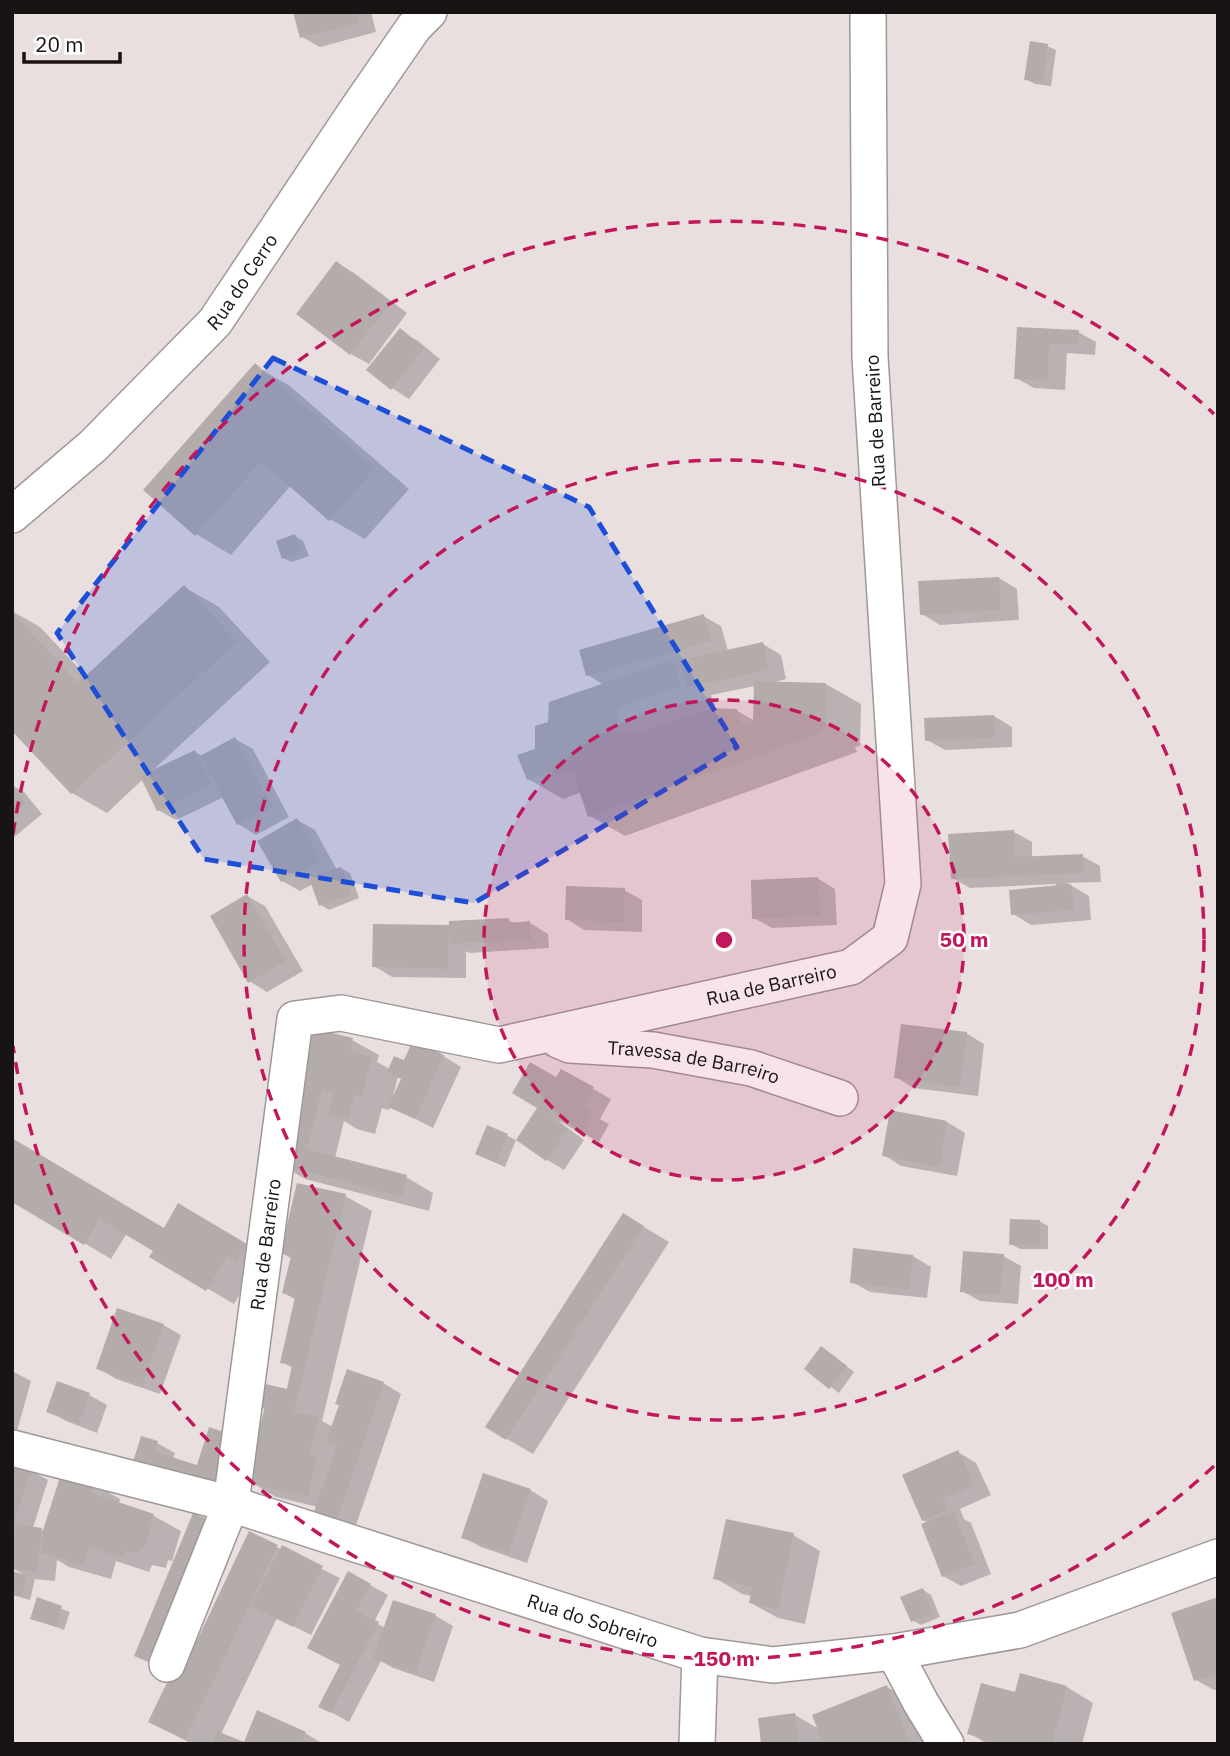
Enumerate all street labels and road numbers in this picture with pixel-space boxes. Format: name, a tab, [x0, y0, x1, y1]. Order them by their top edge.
street label: Rua do Cerro	[202, 229, 283, 335]
street label: Rua de Barreiro	[860, 354, 890, 488]
street label: Rua de Barreiro	[704, 959, 839, 1011]
street label: Travessa de Barreiro	[607, 1035, 783, 1089]
street label: Rua de Barreiro	[245, 1177, 286, 1312]
street label: Rua do Sobreiro	[524, 1588, 661, 1653]

